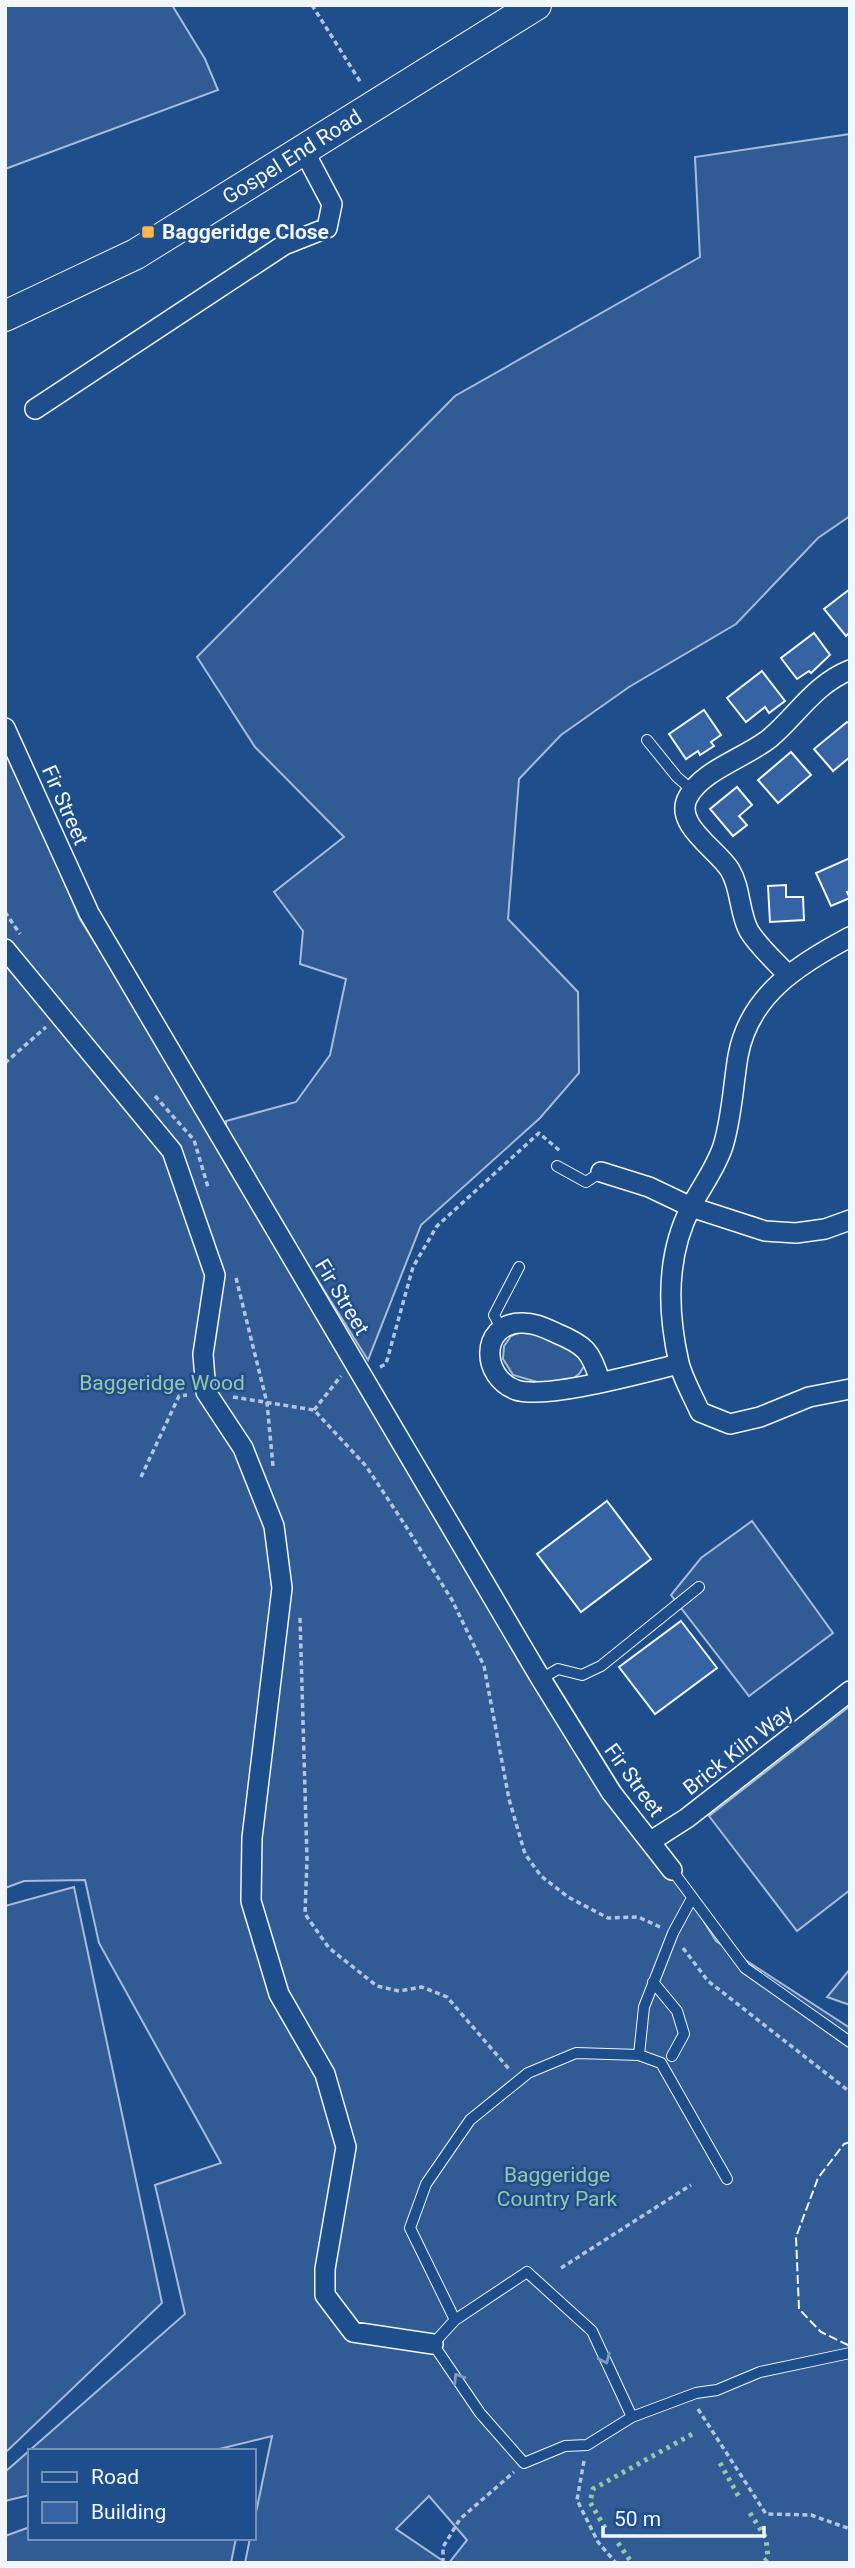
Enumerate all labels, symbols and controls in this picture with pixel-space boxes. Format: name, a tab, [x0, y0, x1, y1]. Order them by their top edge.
street label: Gospel End Road	[218, 105, 366, 209]
place label: Baggeridge Close	[162, 220, 329, 244]
marker: Baggeridge Close	[140, 224, 156, 240]
street label: Fir Street	[37, 762, 93, 849]
street label: Fir Street	[310, 1255, 374, 1339]
park label: Baggeridge Wood	[79, 1371, 245, 1395]
street label: Brick Kiln Way	[679, 1700, 797, 1800]
street label: Fir Street	[599, 1739, 669, 1821]
park label: Baggeridge Country Park	[497, 2163, 618, 2211]
one-way arrow	[597, 2352, 611, 2364]
one-way arrow	[453, 2373, 466, 2386]
legend	[28, 2449, 256, 2540]
text: Road	[91, 2465, 139, 2489]
scale bar	[603, 2494, 764, 2538]
text: Building	[91, 2500, 166, 2524]
text: 50 m	[614, 2507, 661, 2531]

